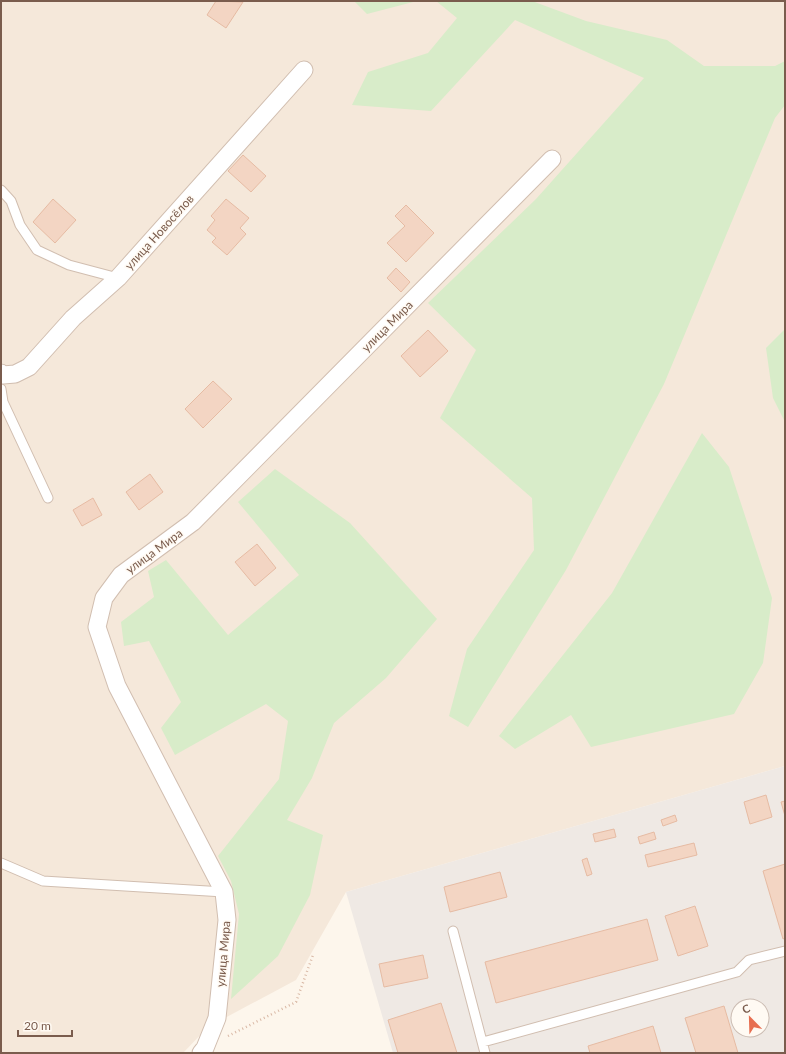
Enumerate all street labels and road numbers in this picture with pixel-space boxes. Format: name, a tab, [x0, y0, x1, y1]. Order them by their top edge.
street label: улица Новосёлов	[121, 191, 197, 273]
street label: улица Мира	[358, 297, 416, 355]
street label: улица Мира	[123, 525, 185, 577]
street label: улица Мира	[213, 920, 233, 988]

